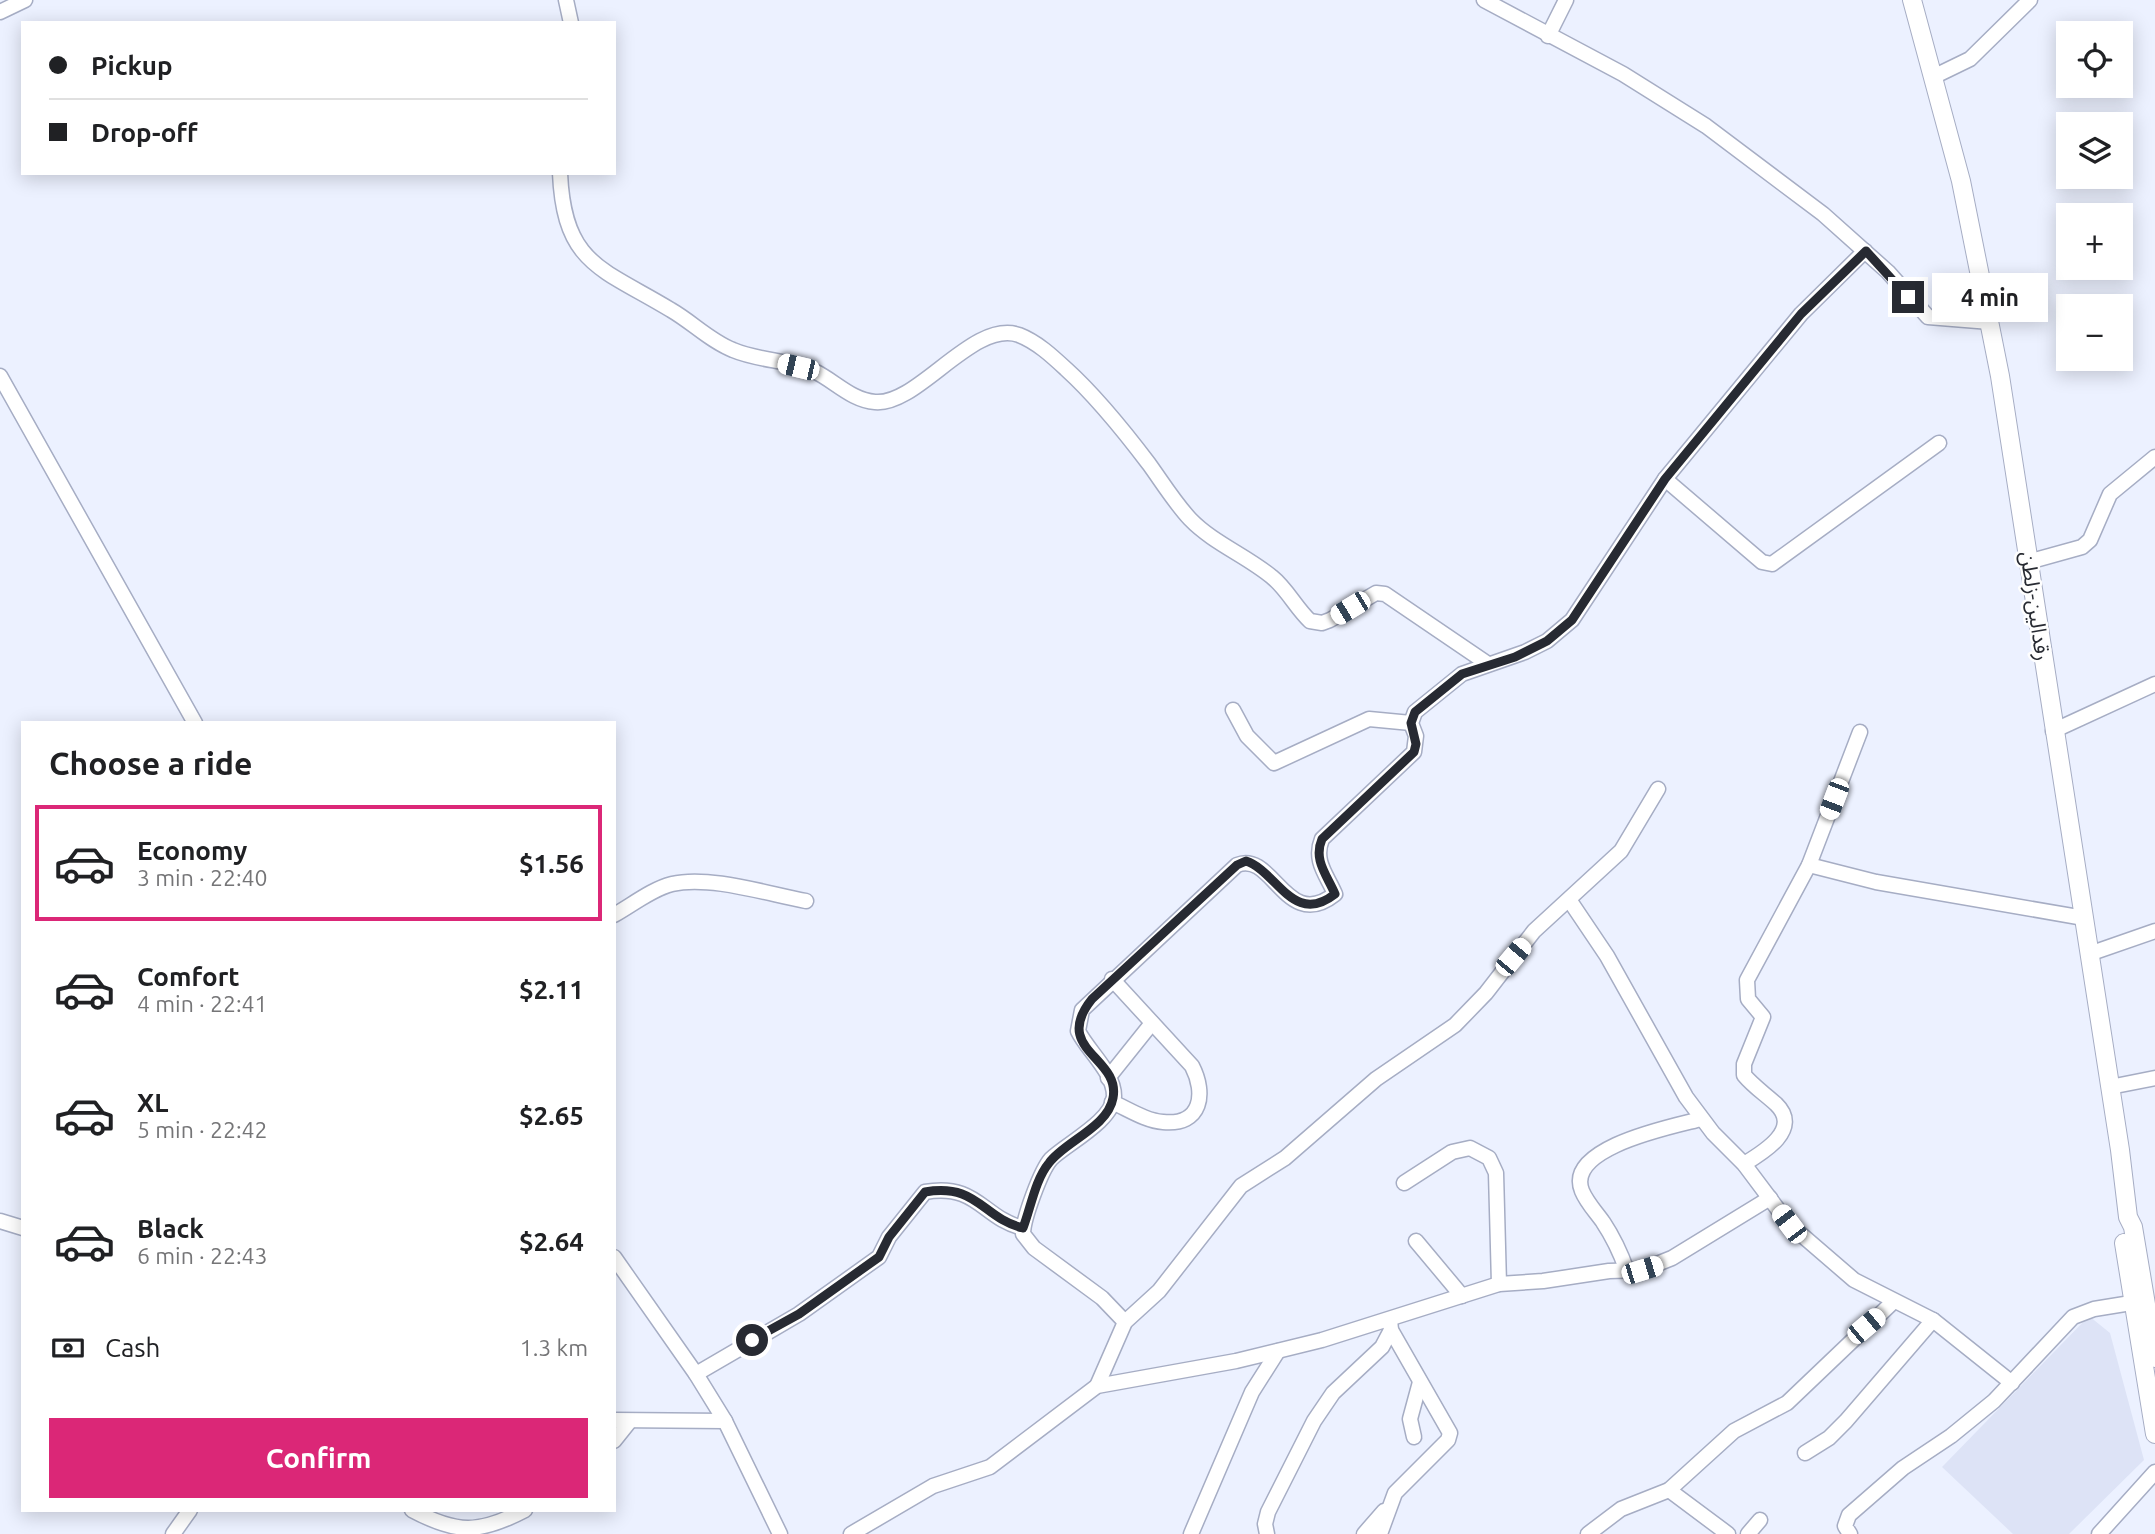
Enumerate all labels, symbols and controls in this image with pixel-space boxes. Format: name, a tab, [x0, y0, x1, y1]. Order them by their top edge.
map controls	[2056, 21, 2133, 371]
button: locate	[2056, 21, 2133, 98]
text: Pickup	[91, 51, 173, 80]
button: layers	[2056, 112, 2133, 189]
text: Drop-off	[91, 118, 198, 147]
button: +	[2056, 203, 2133, 280]
callout: 4 min	[1932, 272, 2048, 322]
route end	[1892, 281, 1924, 313]
text: 4 min	[1961, 285, 2019, 310]
button: −	[2056, 294, 2133, 371]
car	[776, 352, 821, 382]
street label: رقدالين-زلطن	[2015, 550, 2056, 662]
car	[1327, 588, 1374, 628]
text: Choose a ride	[49, 745, 252, 781]
car	[1817, 776, 1852, 822]
icon: car	[53, 832, 116, 895]
text: Economy	[137, 836, 247, 865]
text: $1.56	[519, 849, 584, 878]
text: 3 min · 22:40	[137, 865, 268, 890]
car	[1492, 934, 1535, 980]
icon: car	[53, 958, 116, 1021]
text: Comfort	[137, 962, 240, 991]
text: $2.11	[519, 975, 584, 1004]
text: 4 min · 22:41	[137, 991, 268, 1016]
icon: car	[53, 1084, 116, 1147]
text: XL	[137, 1088, 168, 1117]
text: $2.65	[519, 1101, 584, 1130]
text: 5 min · 22:42	[137, 1117, 268, 1142]
car	[1768, 1201, 1811, 1247]
icon: car	[53, 1210, 116, 1273]
text: Black	[137, 1214, 204, 1243]
text: $2.64	[519, 1227, 584, 1256]
text: 6 min · 22:43	[137, 1243, 268, 1268]
car	[1619, 1254, 1666, 1286]
car	[1844, 1304, 1889, 1348]
route start	[736, 1324, 768, 1356]
icon: cash	[49, 1329, 87, 1367]
text: Cash	[105, 1333, 160, 1362]
text: 1.3 km	[520, 1335, 588, 1360]
button: Confirm	[49, 1418, 588, 1498]

